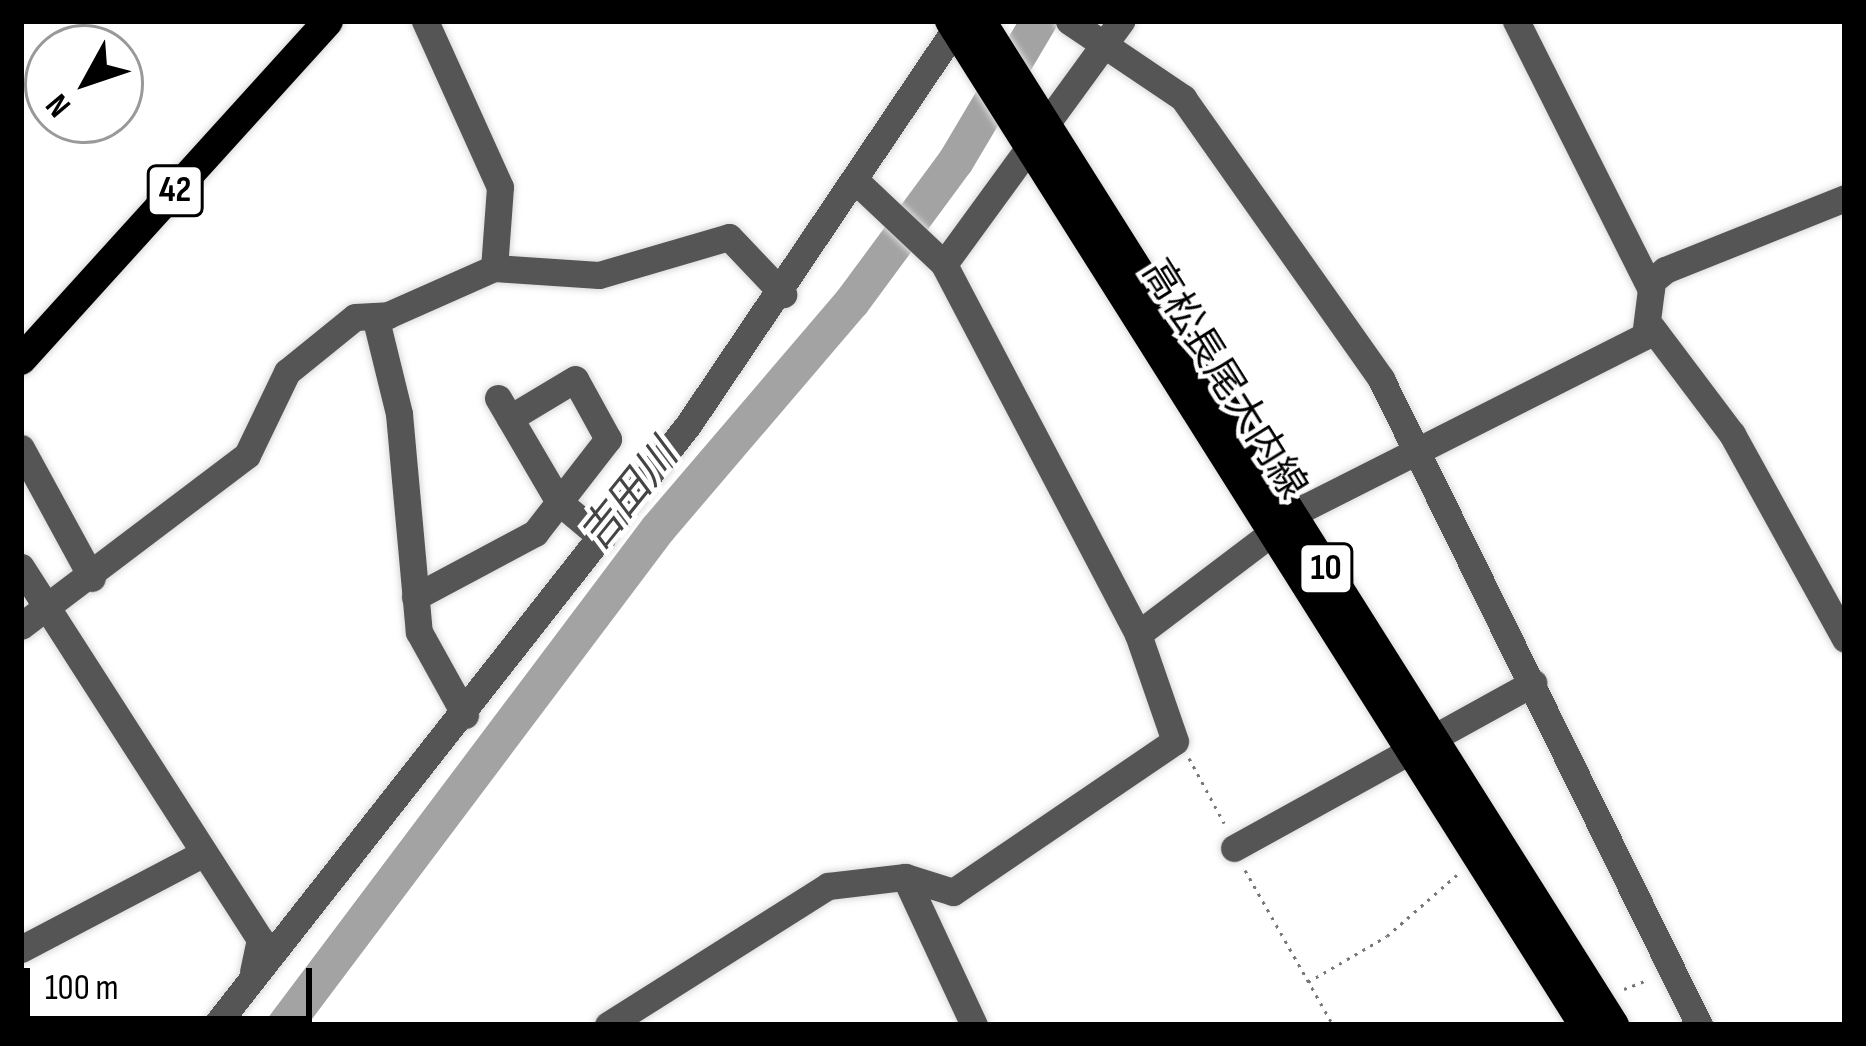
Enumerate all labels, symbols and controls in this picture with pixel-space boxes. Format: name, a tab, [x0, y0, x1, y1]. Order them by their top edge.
north arrow	[24, 24, 144, 144]
text: N	[38, 86, 80, 125]
road number: 42	[145, 161, 205, 221]
street label: 高松長尾大内線	[1131, 252, 1315, 508]
water label: 吉田川	[571, 431, 689, 561]
road number: 10	[1296, 539, 1356, 599]
scale bar	[30, 944, 318, 1018]
text: 100 m	[45, 967, 119, 1010]

